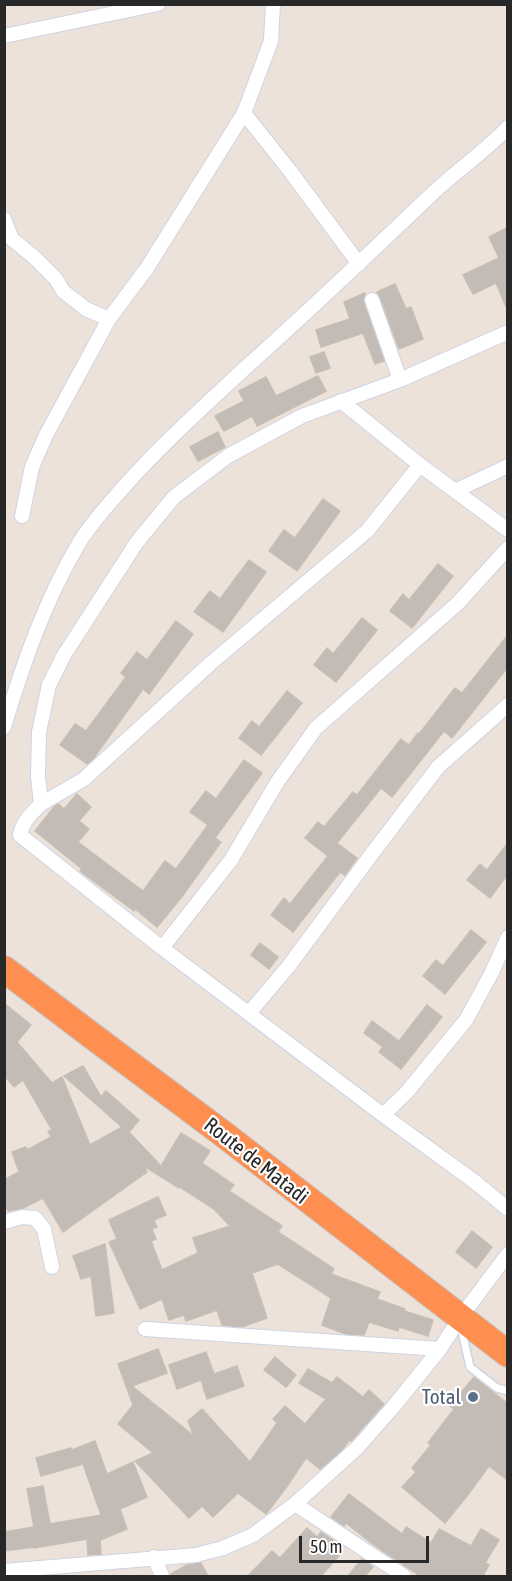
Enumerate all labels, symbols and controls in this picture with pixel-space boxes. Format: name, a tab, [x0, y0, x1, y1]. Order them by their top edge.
street label: Route de Matadi	[199, 1112, 313, 1210]
place label: Total	[422, 1384, 461, 1410]
marker: Total	[466, 1390, 480, 1404]
scale bar	[302, 1524, 432, 1562]
text: 50 m	[310, 1536, 342, 1557]

